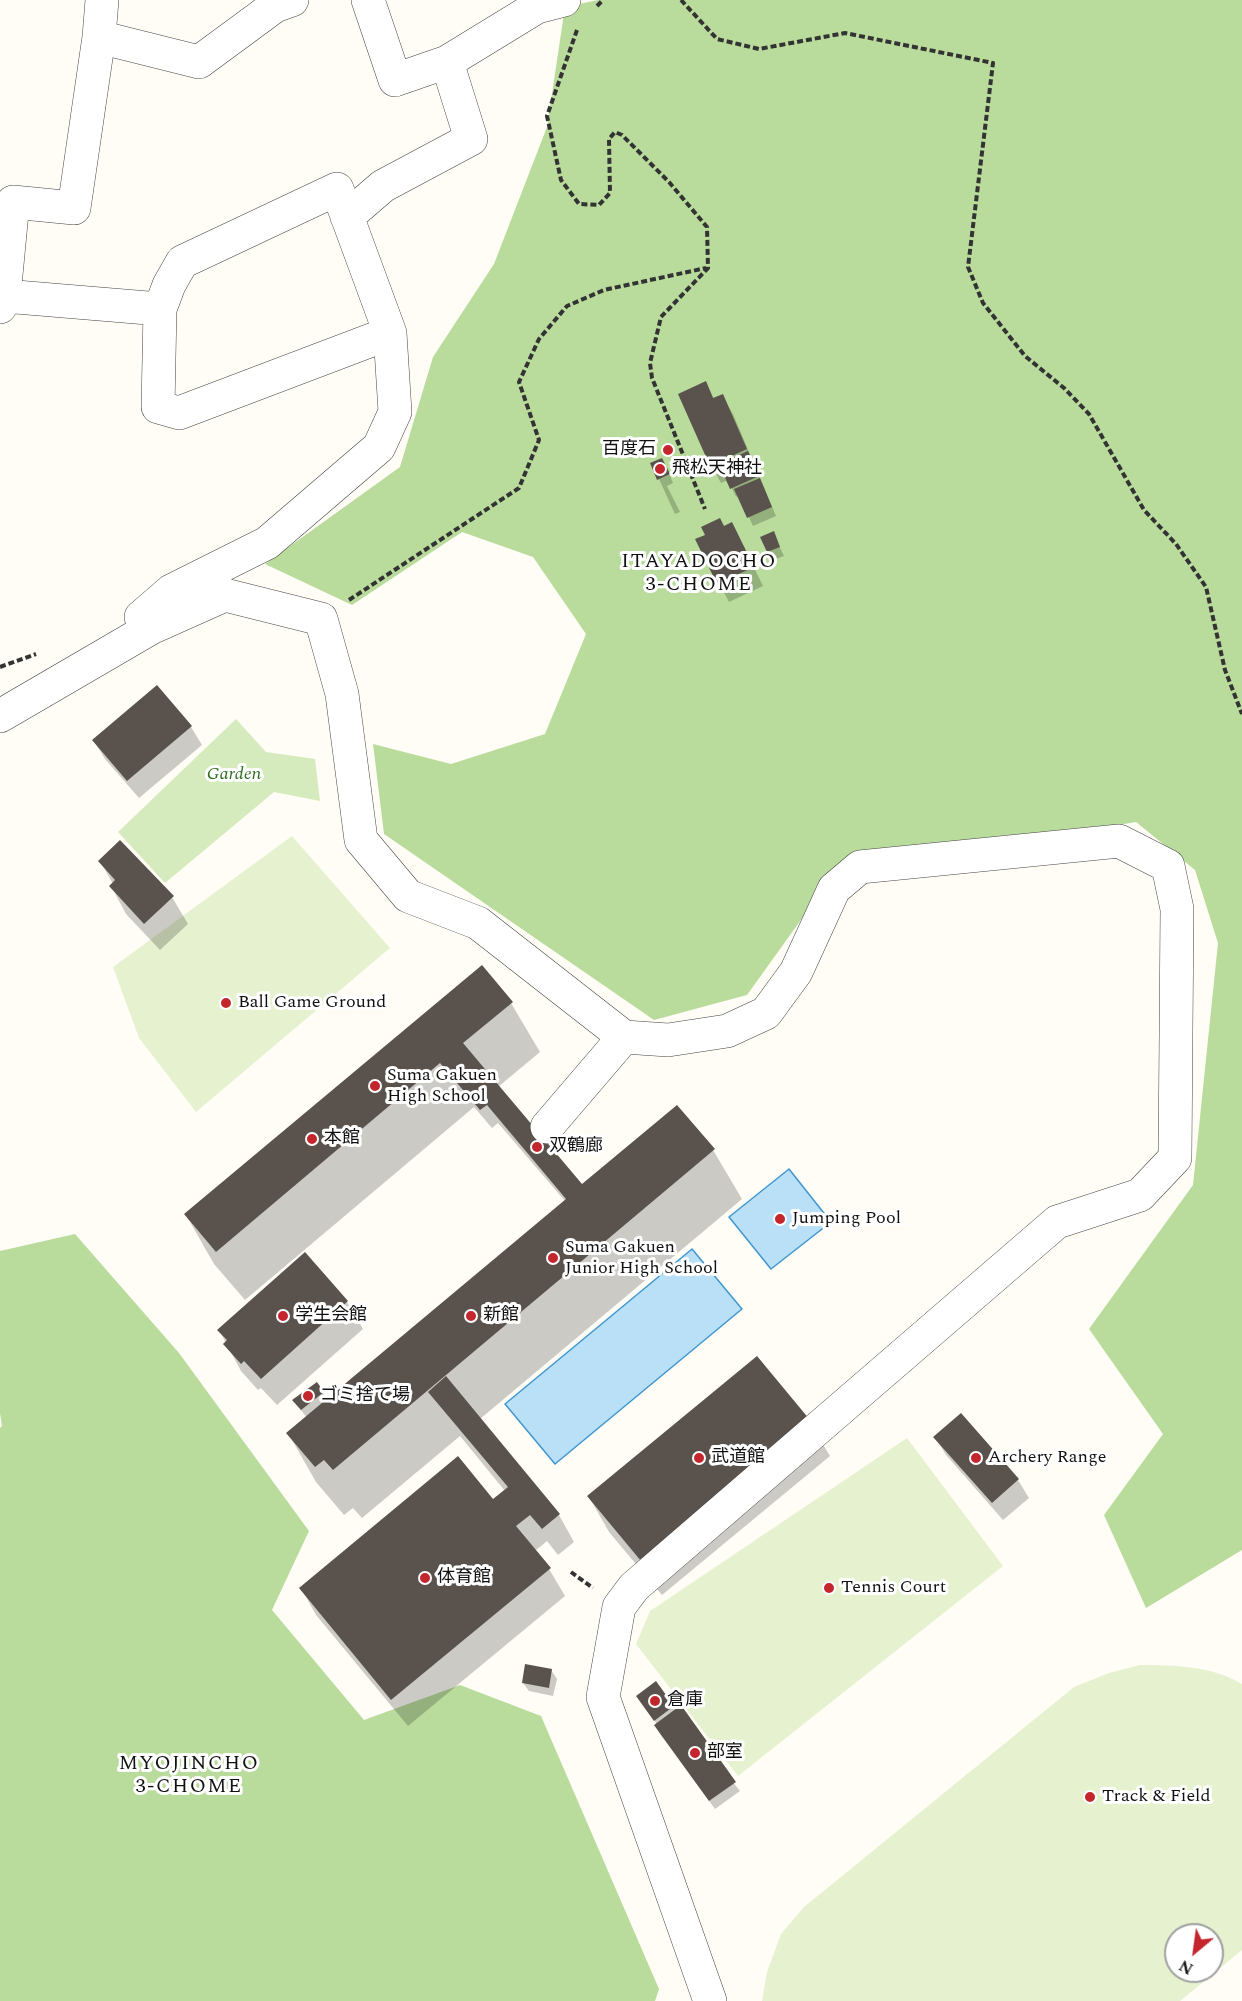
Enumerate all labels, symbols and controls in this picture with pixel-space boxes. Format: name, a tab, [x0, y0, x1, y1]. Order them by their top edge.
place label: 百度石	[602, 439, 656, 461]
marker: 百度石	[661, 443, 675, 457]
place label: 飛松天神社	[672, 458, 762, 480]
marker: 飛松天神社	[653, 462, 667, 476]
district label: ITAYADOCHO 3-CHOME	[621, 551, 777, 598]
park label: Garden	[207, 764, 261, 786]
place label: Ball Game Ground	[238, 992, 386, 1014]
marker: Ball Game Ground	[219, 996, 233, 1010]
place label: Suma Gakuen High School	[387, 1065, 497, 1108]
marker: Suma Gakuen High School	[368, 1079, 382, 1093]
place label: 本館	[324, 1128, 360, 1150]
marker: 本館	[305, 1132, 319, 1146]
place label: 双鶴廊	[549, 1136, 603, 1158]
marker: 双鶴廊	[530, 1140, 544, 1154]
place label: Jumping Pool	[792, 1208, 901, 1230]
marker: Jumping Pool	[773, 1212, 787, 1226]
place label: Suma Gakuen Junior High School	[565, 1237, 718, 1280]
marker: Suma Gakuen Junior High School	[546, 1251, 560, 1265]
place label: 学生会館	[295, 1305, 367, 1327]
place label: 新館	[483, 1305, 519, 1327]
marker: 学生会館	[276, 1309, 290, 1323]
marker: 新館	[464, 1309, 478, 1323]
place label: ゴミ捨て場	[320, 1385, 410, 1407]
marker: ゴミ捨て場	[301, 1389, 315, 1403]
place label: 武道館	[711, 1447, 765, 1469]
place label: Archery Range	[988, 1447, 1106, 1469]
marker: 武道館	[692, 1451, 706, 1465]
marker: Archery Range	[969, 1451, 983, 1465]
place label: 体育館	[437, 1567, 491, 1589]
marker: 体育館	[418, 1571, 432, 1585]
place label: Tennis Court	[841, 1577, 946, 1599]
marker: Tennis Court	[822, 1581, 836, 1595]
place label: 倉庫	[667, 1690, 703, 1712]
marker: 倉庫	[648, 1694, 662, 1708]
place label: 部室	[707, 1742, 743, 1764]
marker: 部室	[688, 1746, 702, 1760]
district label: MYOJINCHO 3-CHOME	[119, 1753, 259, 1800]
place label: Track & Field	[1102, 1786, 1210, 1808]
marker: Track & Field	[1083, 1790, 1097, 1804]
north arrow	[1164, 1923, 1224, 1983]
text: N	[1175, 1953, 1198, 1981]

